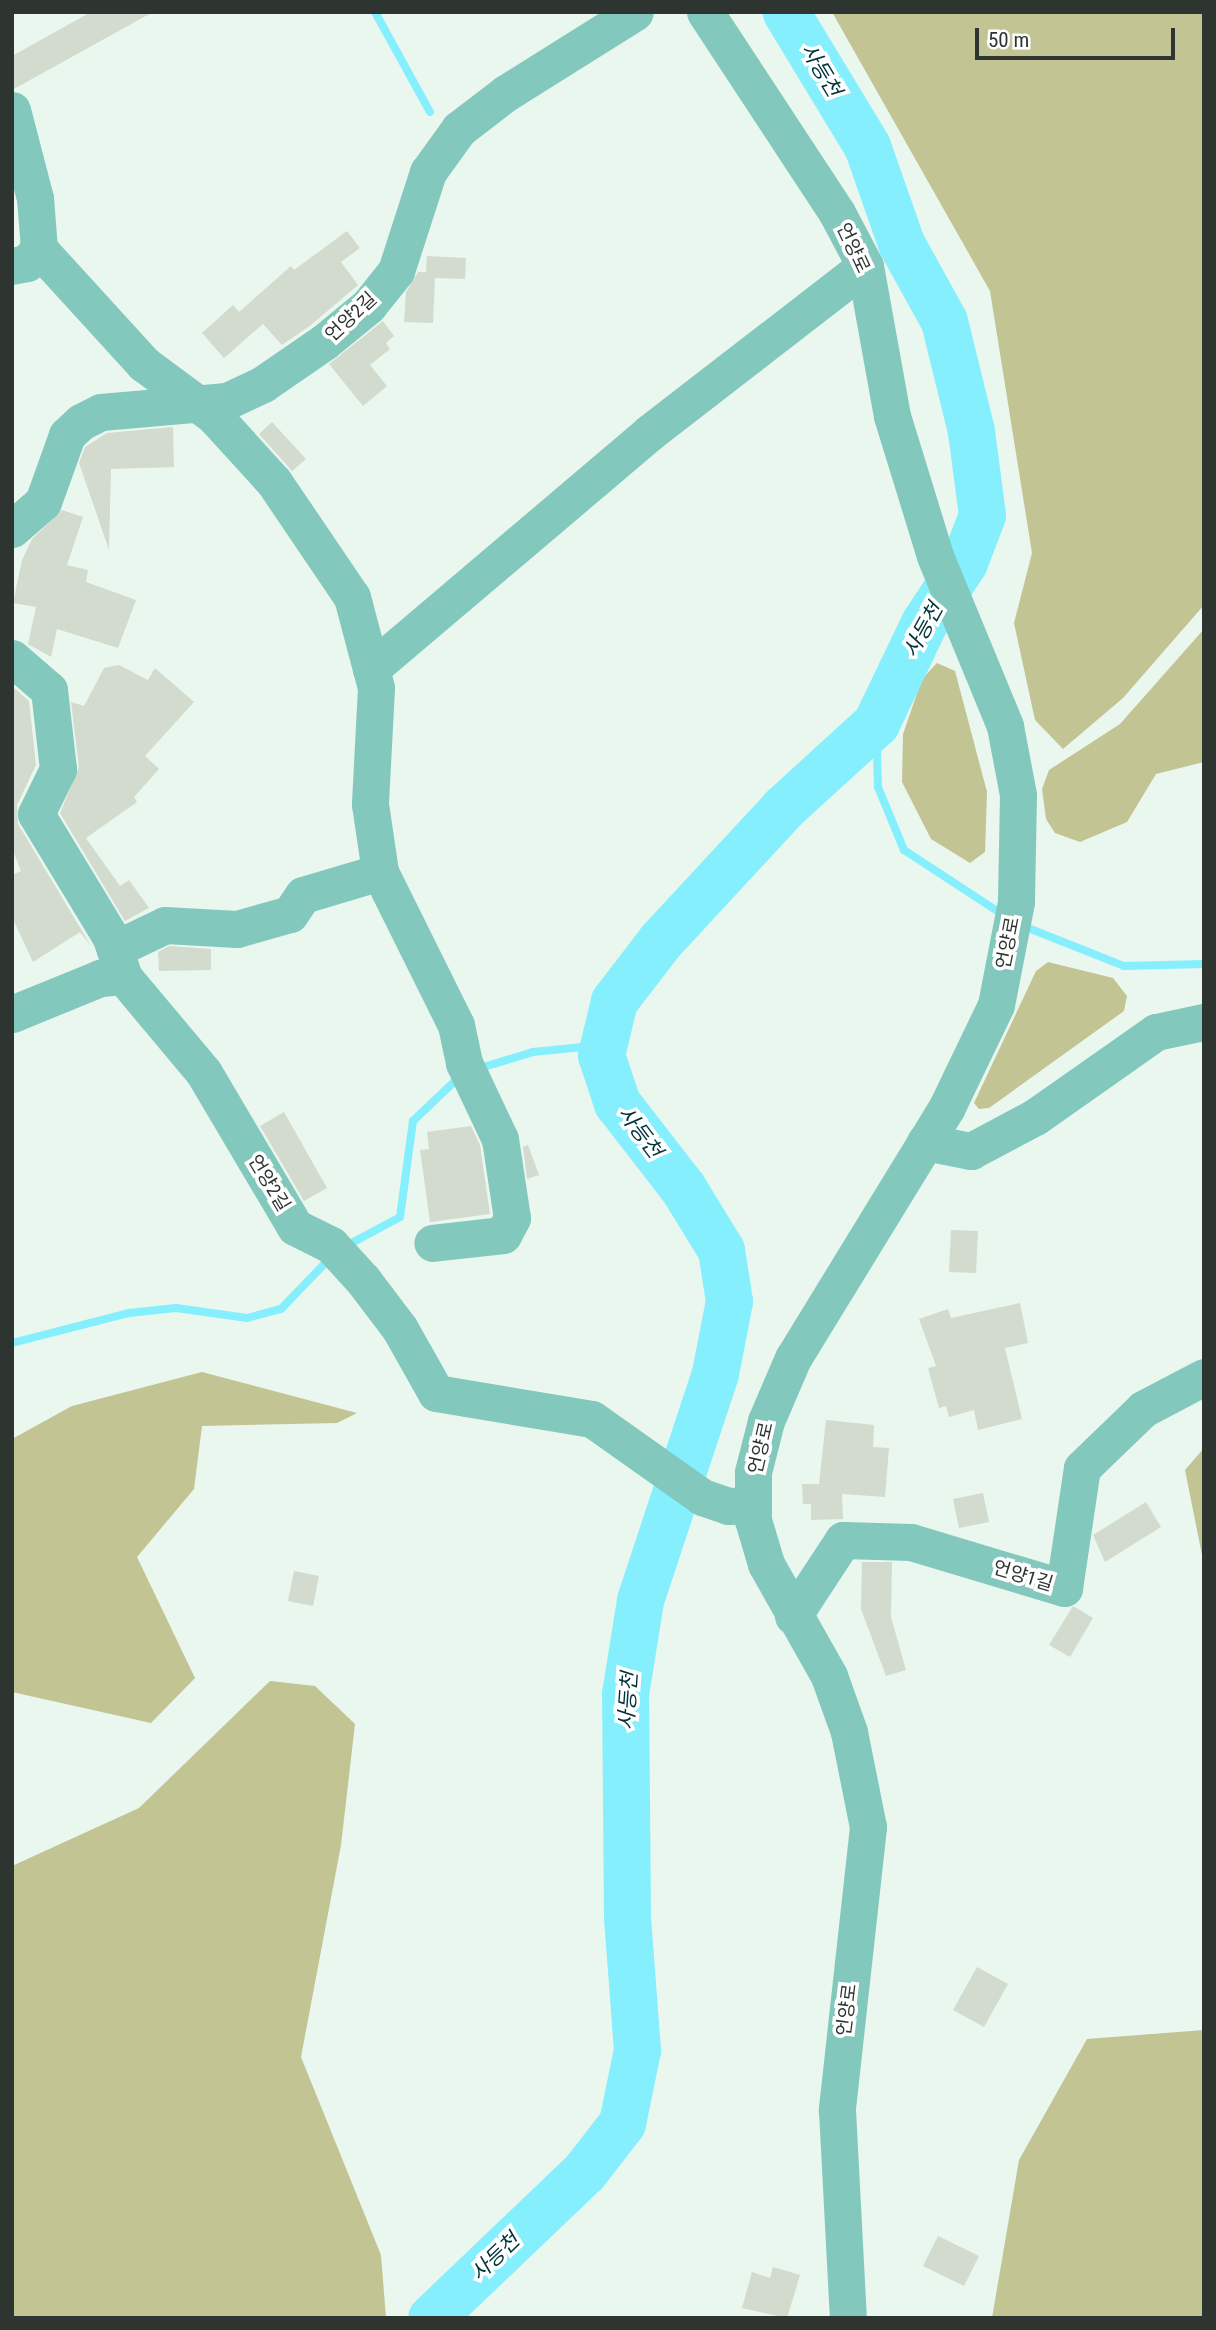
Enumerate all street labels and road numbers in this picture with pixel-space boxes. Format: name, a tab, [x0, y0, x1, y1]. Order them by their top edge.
street label: 언양로	[832, 219, 874, 277]
street label: 언양2길	[321, 288, 381, 346]
street label: 언양로	[992, 915, 1024, 971]
street label: 언양2길	[243, 1151, 295, 1215]
street label: 언양로	[744, 1420, 778, 1476]
street label: 언양1길	[990, 1556, 1056, 1596]
street label: 언양로	[832, 1983, 862, 2037]

